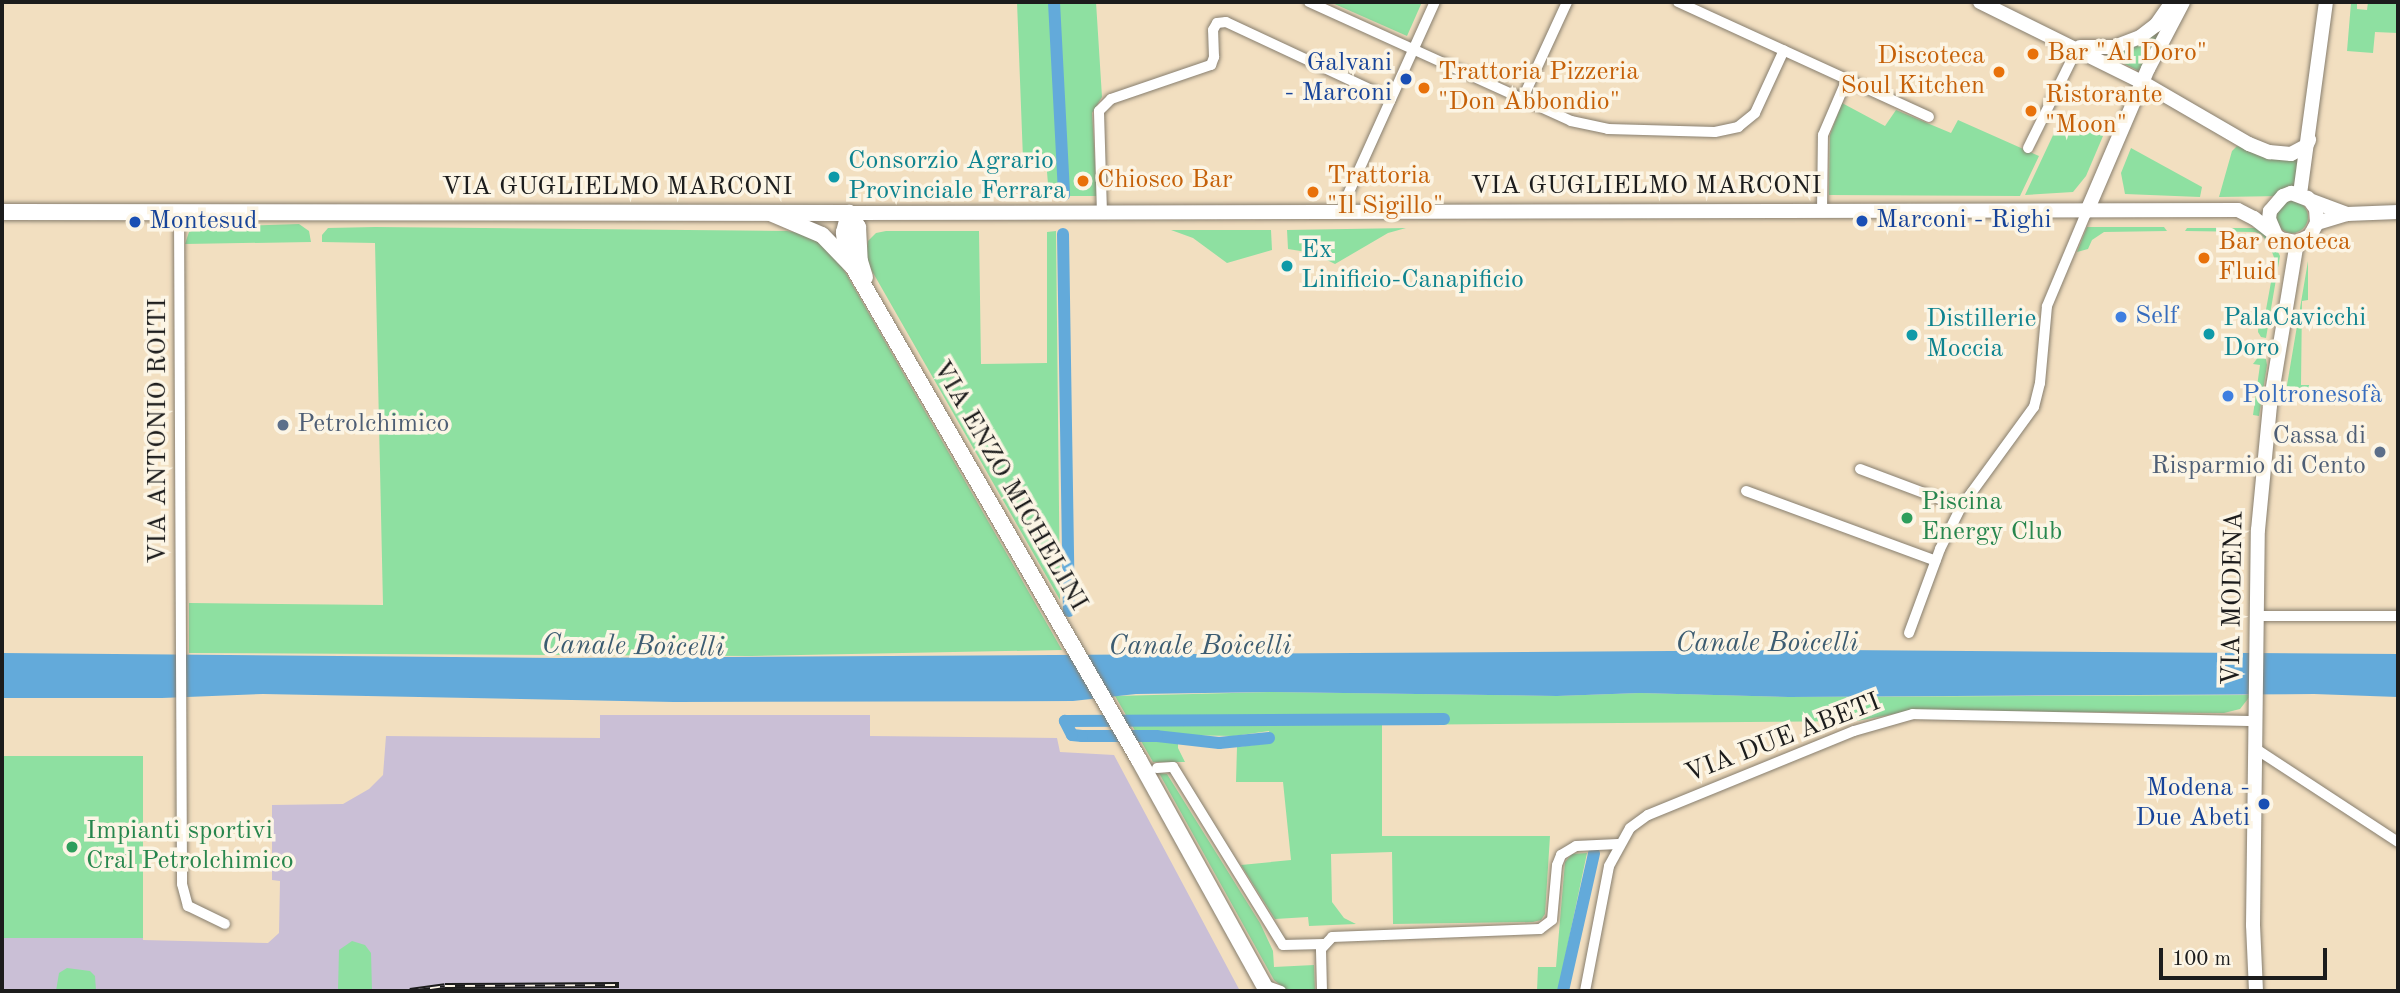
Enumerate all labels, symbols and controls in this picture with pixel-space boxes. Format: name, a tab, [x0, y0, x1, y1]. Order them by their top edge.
place label: Bar "Al Doro"	[2047, 38, 2207, 70]
place label: Discoteca Soul Kitchen	[1841, 41, 1985, 102]
marker: Bar "Al Doro"	[2025, 46, 2041, 62]
place label: Galvani - Marconi	[1285, 48, 1392, 110]
place label: Trattoria Pizzeria "Don Abbondio"	[1438, 57, 1639, 119]
marker: Discoteca Soul Kitchen	[1991, 64, 2007, 80]
marker: Galvani - Marconi	[1398, 71, 1414, 87]
marker: Trattoria Pizzeria "Don Abbondio"	[1416, 80, 1432, 96]
place label: Ristorante "Moon"	[2045, 80, 2163, 142]
marker: Ristorante "Moon"	[2023, 103, 2039, 119]
place label: Consorzio Agrario Provinciale Ferrara	[848, 146, 1066, 208]
place label: Trattoria "Il Sigillo"	[1327, 161, 1443, 222]
place label: Chiosco Bar	[1097, 165, 1233, 197]
marker: Consorzio Agrario Provinciale Ferrara	[826, 169, 842, 185]
street label: VIA GUGLIELMO MARCONI	[1471, 171, 1821, 203]
street label: VIA GUGLIELMO MARCONI	[442, 172, 792, 204]
marker: Chiosco Bar	[1075, 173, 1091, 189]
marker: Trattoria "Il Sigillo"	[1305, 184, 1321, 200]
place label: Marconi - Righi	[1876, 205, 2052, 237]
place label: Montesud	[149, 206, 258, 238]
marker: Marconi - Righi	[1854, 213, 1870, 229]
marker: Montesud	[127, 214, 143, 230]
place label: Bar enoteca Fluid	[2218, 227, 2351, 288]
place label: Ex Linificio-Canapificio	[1301, 235, 1524, 296]
marker: Bar enoteca Fluid	[2196, 250, 2212, 266]
marker: Ex Linificio-Canapificio	[1279, 258, 1295, 274]
street label: VIA ANTONIO ROITI	[143, 298, 175, 564]
place label: Self	[2135, 301, 2179, 333]
place label: PalaCavicchi Doro	[2223, 303, 2366, 364]
place label: Distillerie Moccia	[1926, 304, 2036, 366]
marker: Self	[2113, 309, 2129, 325]
marker: PalaCavicchi Doro	[2201, 326, 2217, 342]
marker: Distillerie Moccia	[1904, 327, 1920, 343]
street label: VIA ENZO MICHELINI	[925, 355, 1093, 617]
place label: Poltronesofà	[2242, 380, 2383, 412]
marker: Poltronesofà	[2220, 388, 2236, 404]
place label: Petrolchimico	[297, 409, 449, 441]
marker: Petrolchimico	[275, 417, 291, 433]
place label: Cassa di Risparmio di Cento	[2151, 421, 2366, 482]
marker: Cassa di Risparmio di Cento	[2372, 444, 2388, 460]
place label: Piscina Energy Club	[1921, 487, 2062, 548]
marker: Piscina Energy Club	[1899, 510, 1915, 526]
street label: VIA MODENA	[2217, 510, 2251, 686]
water label: Canale Boicelli	[1676, 627, 1858, 661]
water label: Canale Boicelli	[541, 629, 725, 665]
water label: Canale Boicelli	[1109, 630, 1291, 664]
street label: VIA DUE ABETI	[1681, 687, 1885, 791]
place label: Modena - Due Abeti	[2135, 773, 2250, 834]
marker: Modena - Due Abeti	[2256, 796, 2272, 812]
place label: Impianti sportivi Cral Petrolchimico	[86, 816, 294, 878]
marker: Impianti sportivi Cral Petrolchimico	[64, 839, 80, 855]
scale bar	[2162, 934, 2330, 978]
text: 100 m	[2172, 949, 2231, 970]

